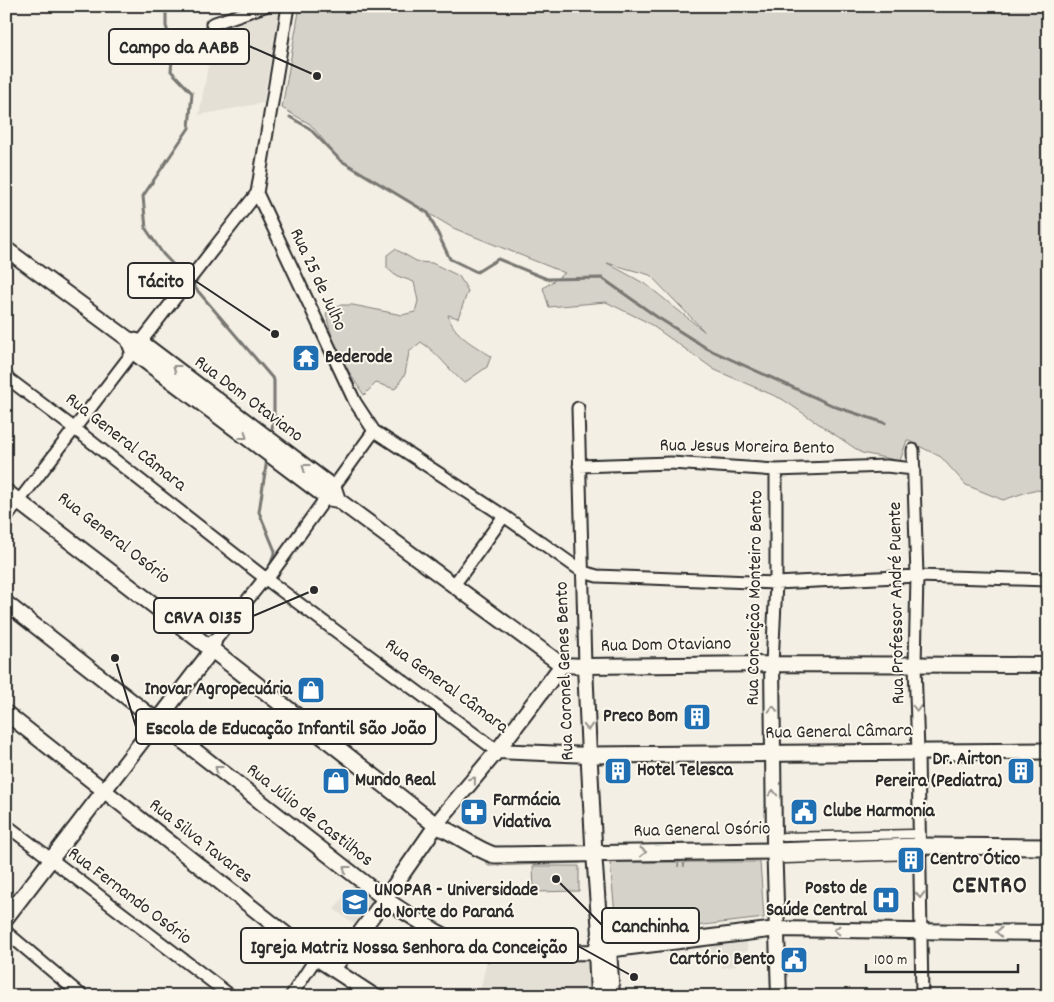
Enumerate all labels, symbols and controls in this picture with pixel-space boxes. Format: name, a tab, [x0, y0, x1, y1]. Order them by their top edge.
callout: Campo da AABB	[109, 29, 249, 64]
text: Campo da AABB	[119, 35, 239, 63]
street label: Rua 25 de Julho	[281, 224, 353, 336]
callout: Tácito	[128, 263, 194, 298]
text: Tácito	[138, 269, 184, 297]
temple icon: Bederode	[291, 343, 321, 373]
place label: Bederode	[325, 345, 392, 372]
street label: Rua Dom Otaviano	[188, 350, 308, 450]
one-way arrow	[172, 365, 182, 374]
street label: Rua General Câmara	[59, 387, 192, 500]
one-way arrow	[238, 430, 248, 439]
street label: Rua Jesus Moreira Bento	[659, 433, 835, 463]
one-way arrow	[302, 464, 311, 472]
street label: Rua General Osório	[51, 486, 175, 592]
street label: Rua Conceição Monteiro Bento	[741, 490, 771, 706]
street label: Rua Professor André Puente	[883, 501, 913, 705]
street label: Rua Coronel Genes Bento	[549, 581, 583, 761]
callout: CRVA 0135	[154, 598, 253, 633]
text: CRVA 0135	[164, 605, 242, 633]
street label: Rua Dom Otaviano	[600, 631, 732, 661]
street label: Rua General Câmara	[378, 633, 514, 742]
shop icon: Inovar Agropecuária	[296, 675, 326, 705]
place label: Inovar Agropecuária	[145, 677, 293, 704]
building icon: Preco Bom	[682, 702, 712, 732]
place label: Preco Bom	[603, 704, 678, 731]
one-way arrow	[768, 704, 778, 712]
one-way arrow	[912, 705, 922, 713]
callout: Escola de Educação Infantil São João	[136, 709, 436, 744]
text: Escola de Educação Infantil São João	[146, 716, 426, 744]
street label: Rua General Câmara	[765, 718, 914, 748]
one-way arrow	[582, 724, 593, 732]
place label: Dr. Airton Pereira (Pediatra)	[875, 747, 1002, 796]
building icon: Hotel Telesca	[603, 756, 633, 786]
building icon: Dr. Airton Pereira (Pediatra)	[1006, 756, 1036, 786]
street label: Rua Júlio de Castilhos	[240, 758, 378, 874]
place label: Hotel Telesca	[637, 758, 734, 785]
shop icon: Mundo Real	[321, 766, 351, 796]
one-way arrow	[215, 767, 224, 775]
place label: Mundo Real	[355, 768, 436, 795]
one-way arrow	[468, 776, 477, 785]
place label: Farmácia Vidativa	[493, 788, 561, 837]
one-way arrow	[768, 788, 778, 796]
street label: Rua Silva Tavares	[142, 793, 258, 891]
pharmacy icon: Farmácia Vidativa	[459, 797, 489, 827]
public building icon: Clube Harmonia	[789, 797, 819, 827]
place label: Clube Harmonia	[823, 799, 935, 826]
street label: Rua General Osório	[633, 816, 771, 846]
street label: Rua Fernando Osório	[61, 841, 197, 953]
building icon: Centro Ótico	[896, 845, 926, 875]
one-way arrow	[640, 847, 647, 857]
place label: Centro Ótico	[930, 847, 1021, 874]
one-way arrow	[342, 866, 352, 875]
district label: CENTRO	[952, 870, 1028, 904]
place label: Posto de Saúde Central	[766, 876, 867, 925]
place label: UNOPAR - Universidade do Norte do Paraná	[374, 878, 538, 927]
hospital icon: Posto de Saúde Central	[871, 885, 901, 915]
school or university icon: UNOPAR - Universidade do Norte do Paraná	[340, 887, 370, 917]
one-way arrow	[915, 891, 925, 899]
callout: Canchinha	[602, 908, 699, 943]
text: Canchinha	[611, 914, 689, 942]
one-way arrow	[832, 925, 840, 935]
one-way arrow	[995, 927, 1002, 937]
callout: Igreja Matriz Nossa Senhora da Conceição	[241, 928, 578, 963]
text: Igreja Matriz Nossa Senhora da Conceição	[251, 935, 567, 963]
scale bar	[866, 942, 1019, 974]
public building icon: Cartório Bento	[779, 945, 809, 975]
place label: Cartório Bento	[669, 947, 776, 974]
text: 100 m	[874, 950, 907, 972]

